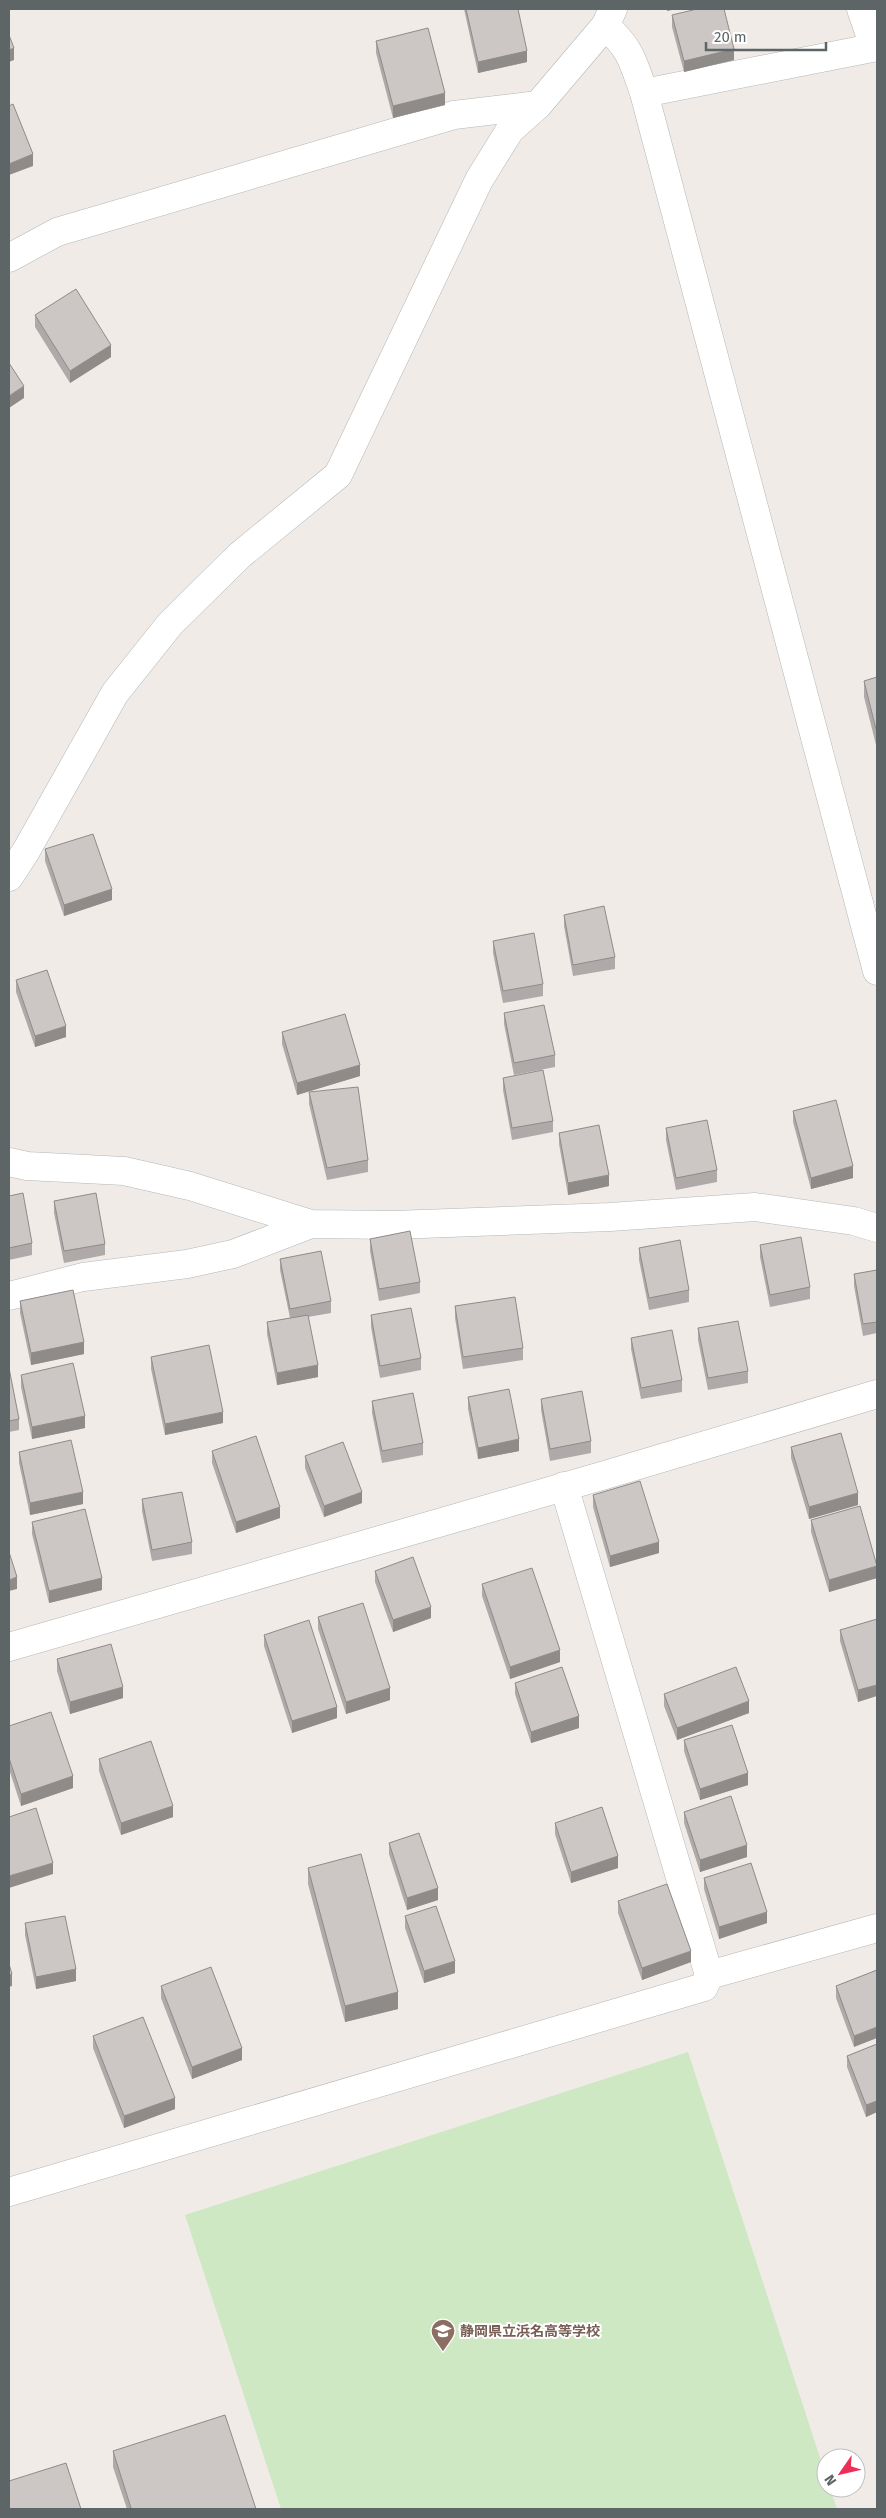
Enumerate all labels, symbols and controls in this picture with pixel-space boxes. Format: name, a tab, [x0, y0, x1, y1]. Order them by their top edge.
scale bar	[706, 20, 826, 52]
text: 20 m	[714, 28, 747, 46]
school or university icon: 静岡県立浜名高等学校	[430, 2318, 456, 2352]
place label: 静岡県立浜名高等学校	[460, 2323, 600, 2340]
north arrow	[816, 2448, 866, 2498]
text: N	[821, 2471, 840, 2489]

